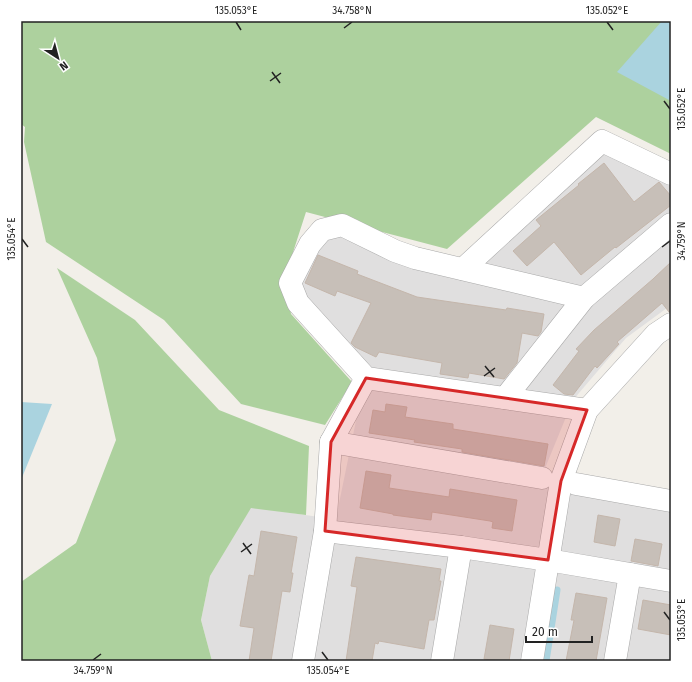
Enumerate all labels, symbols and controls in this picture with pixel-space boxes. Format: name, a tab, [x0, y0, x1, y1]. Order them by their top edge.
text: 135.053°E	[215, 5, 257, 17]
text: 34.758°N	[332, 5, 372, 17]
text: 135.052°E	[586, 5, 628, 17]
north arrow	[38, 38, 78, 78]
text: N	[57, 58, 70, 73]
text: 135.052°E	[676, 88, 688, 130]
text: 135.054°E	[6, 217, 18, 261]
text: 34.759°N	[676, 221, 688, 261]
text: 135.053°E	[676, 599, 688, 641]
scale bar	[526, 618, 592, 644]
text: 20 m	[532, 625, 558, 639]
text: 34.759°N	[73, 665, 113, 677]
text: 135.054°E	[306, 665, 350, 677]

